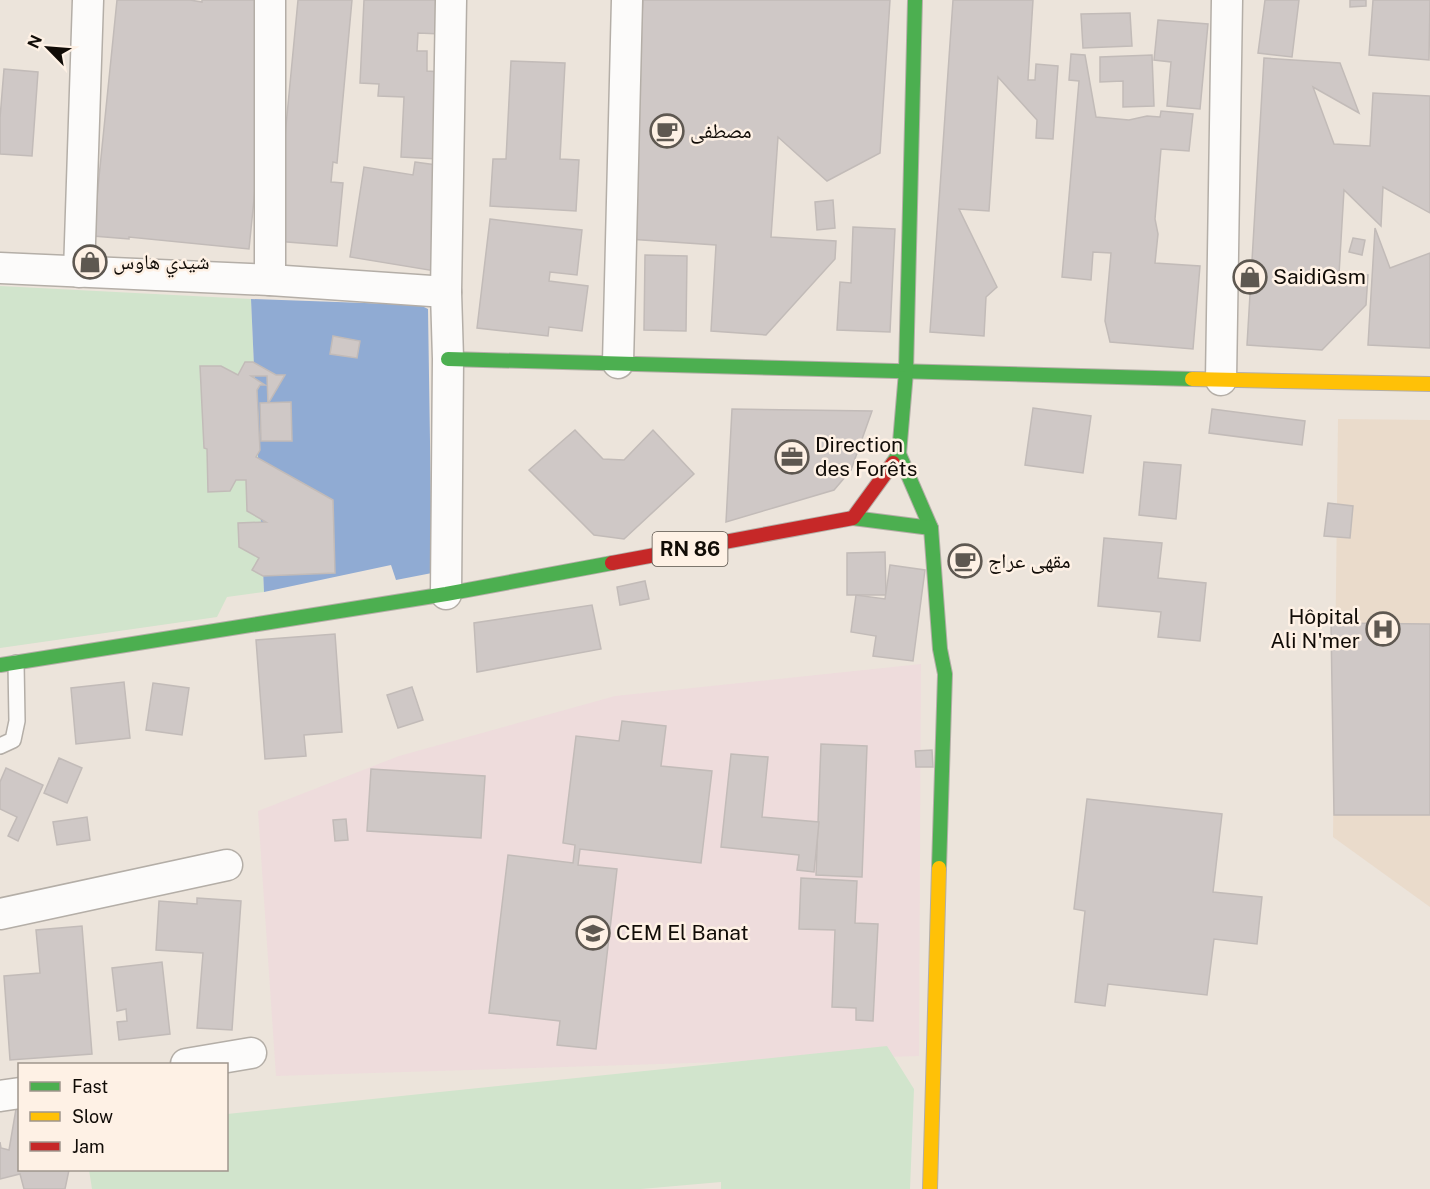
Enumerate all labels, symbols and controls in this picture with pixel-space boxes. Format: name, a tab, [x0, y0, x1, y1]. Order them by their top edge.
north arrow	[18, 18, 78, 78]
text: N	[24, 32, 46, 52]
cafe icon: مصطفى	[649, 113, 685, 149]
place label: مصطفى	[690, 118, 752, 144]
shop icon: شيدي هاوس	[72, 244, 108, 280]
place label: شيدي هاوس	[113, 249, 210, 278]
shop icon: SaidiGsm	[1232, 259, 1268, 295]
place label: SaidiGsm	[1273, 264, 1366, 289]
place label: Direction des Forêts	[815, 432, 917, 481]
office icon: Direction des Forêts	[774, 439, 810, 475]
road number: RN 86	[652, 532, 728, 566]
cafe icon: مقهى عراج	[947, 543, 983, 579]
place label: مقهى عراج	[988, 548, 1071, 574]
place label: Hôpital Ali N'mer	[1270, 604, 1360, 653]
hospital icon: Hôpital Ali N'mer	[1365, 611, 1401, 647]
school or university icon: CEM El Banat	[575, 915, 611, 951]
place label: CEM El Banat	[616, 920, 749, 945]
legend	[18, 1063, 228, 1171]
text: Fast	[72, 1076, 108, 1097]
text: Slow	[72, 1106, 113, 1127]
text: Jam	[72, 1136, 105, 1157]

